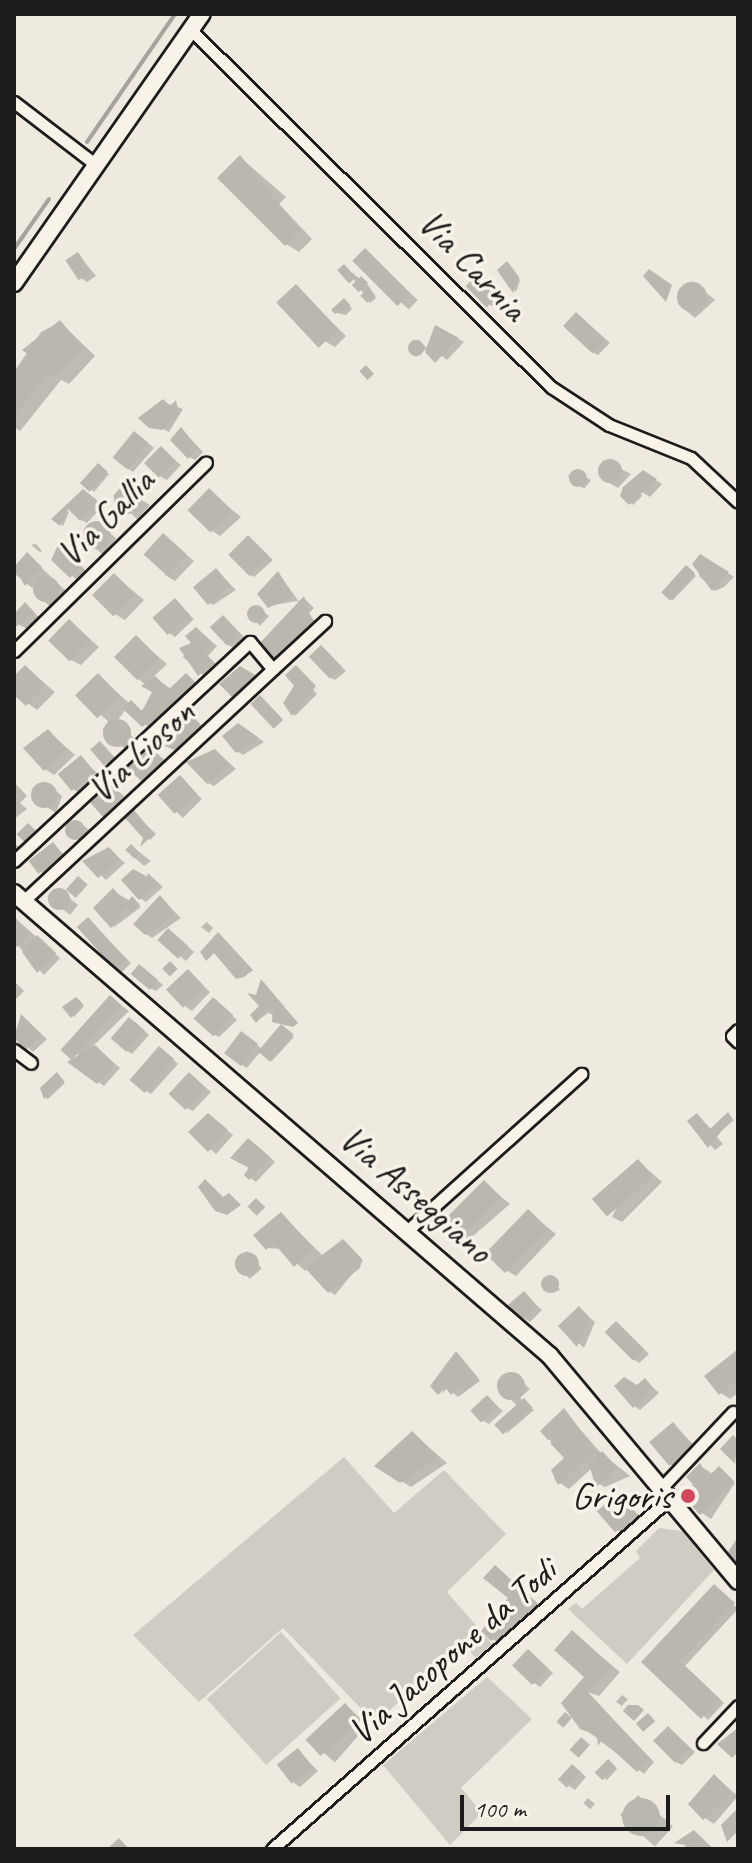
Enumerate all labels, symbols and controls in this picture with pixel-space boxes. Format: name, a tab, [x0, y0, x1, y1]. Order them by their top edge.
street label: Via Carnia	[409, 199, 537, 331]
street label: Via Gallia	[46, 458, 164, 576]
street label: Via Lioson	[78, 690, 204, 812]
street label: Via Asseggiano	[330, 1115, 502, 1273]
place label: Grigoris	[572, 1473, 672, 1519]
marker: Grigoris	[679, 1487, 697, 1505]
street label: Via Jacopone da Todi	[338, 1548, 566, 1754]
scale bar	[464, 1779, 674, 1829]
text: 100 m	[474, 1794, 526, 1824]

